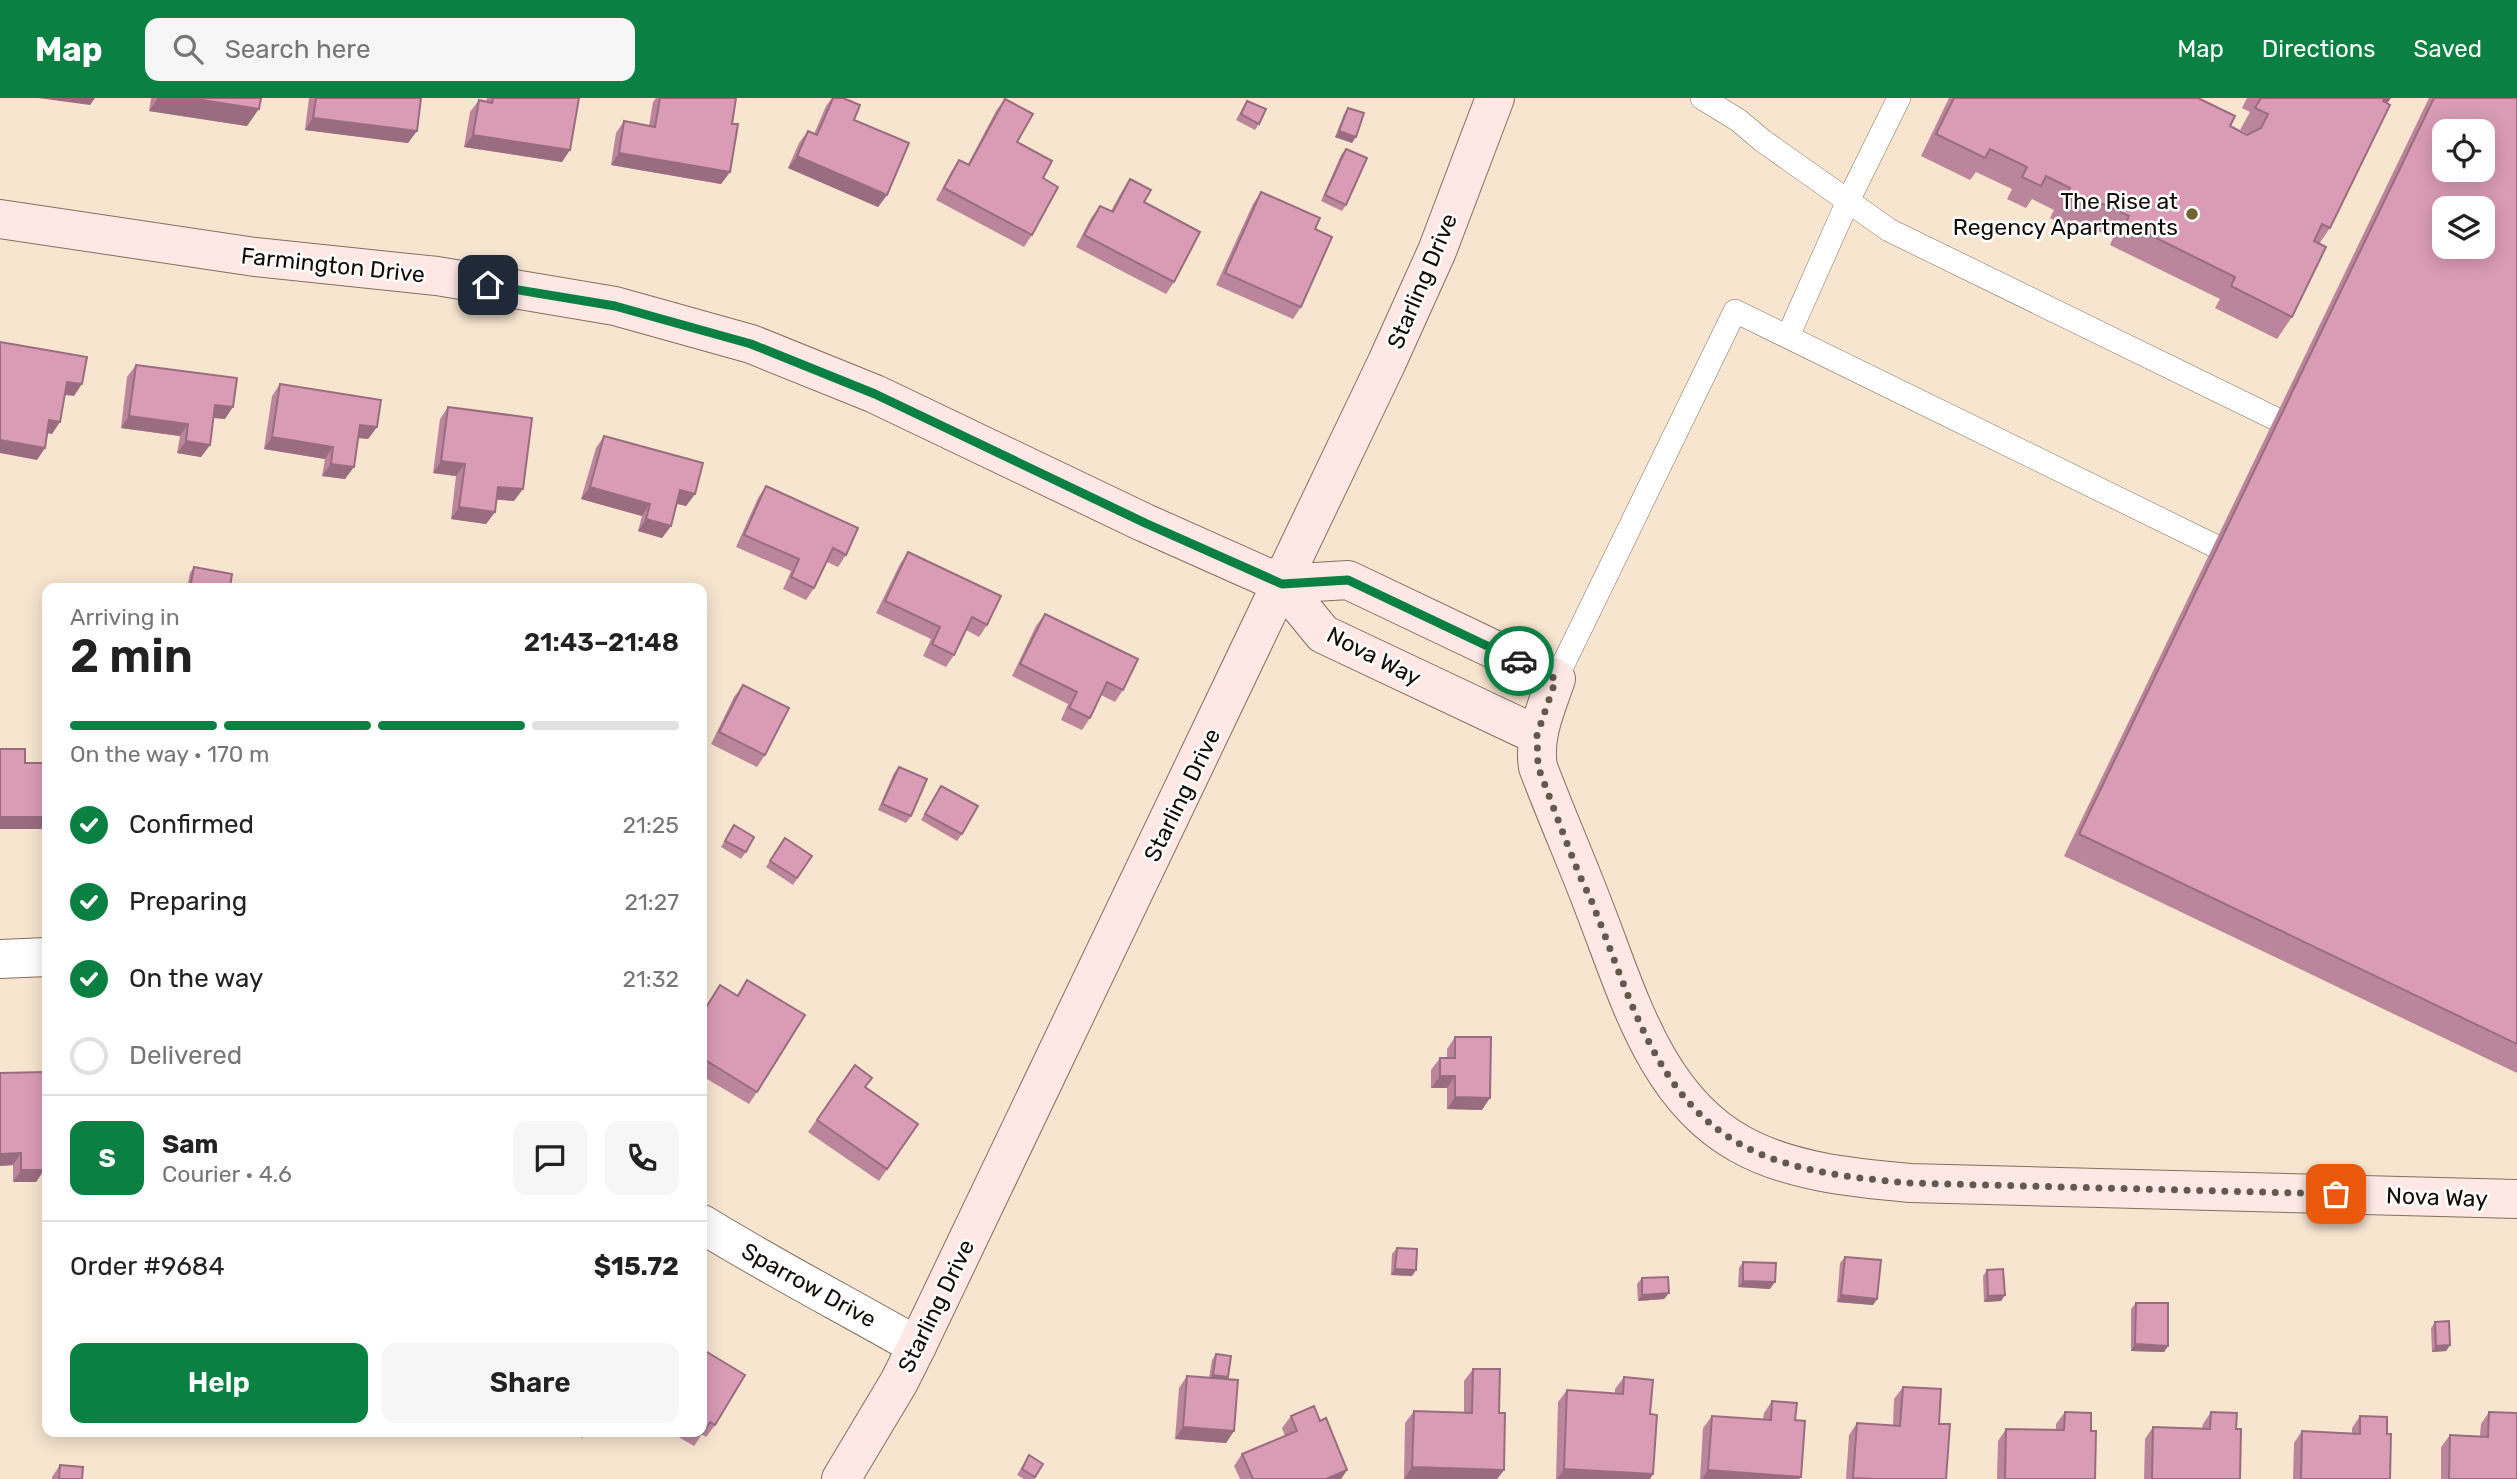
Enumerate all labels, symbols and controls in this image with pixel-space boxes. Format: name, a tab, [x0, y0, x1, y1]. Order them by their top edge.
search box	[145, 18, 635, 81]
text: Map	[35, 30, 103, 69]
icon: search	[169, 30, 207, 68]
text: Search here	[225, 34, 370, 65]
text: Map	[2177, 35, 2224, 63]
text: Directions	[2262, 35, 2375, 63]
text: Saved	[2413, 35, 2482, 63]
map controls	[2432, 119, 2495, 259]
button: locate	[2432, 119, 2495, 182]
place label: The Rise at Regency Apartments	[1953, 187, 2178, 241]
button: layers	[2432, 196, 2495, 259]
marker: The Rise at Regency Apartments	[2184, 206, 2200, 222]
street label: Starling Drive	[1381, 209, 1463, 353]
street label: Farmington Drive	[240, 241, 426, 289]
pin	[458, 255, 518, 315]
icon: home	[469, 266, 507, 304]
text: Arriving in	[70, 603, 180, 631]
street label: Nova Way	[1322, 620, 1426, 692]
courier	[1484, 626, 1554, 696]
text: 21:43–21:48	[524, 627, 679, 658]
text: 2 min	[70, 629, 193, 684]
icon: car	[1500, 642, 1538, 680]
street label: Starling Drive	[1138, 724, 1226, 866]
text: On the way · 170 m	[70, 740, 269, 768]
icon: check	[70, 806, 108, 844]
text: Confirmed	[129, 809, 254, 840]
text: 21:25	[623, 811, 679, 839]
icon: check	[70, 883, 108, 921]
text: Preparing	[129, 886, 247, 917]
text: 21:27	[624, 888, 679, 916]
icon: check	[70, 960, 108, 998]
text: On the way	[129, 963, 263, 994]
text: 21:32	[622, 965, 679, 993]
text: Delivered	[129, 1040, 242, 1071]
button: chat	[513, 1121, 587, 1195]
button: phone	[605, 1121, 679, 1195]
text: Sam	[162, 1129, 218, 1160]
text: S	[98, 1143, 116, 1174]
text: Courier · 4.6	[162, 1160, 292, 1188]
pin	[2306, 1164, 2366, 1224]
icon: bag	[2317, 1175, 2355, 1213]
street label: Nova Way	[2386, 1181, 2489, 1213]
street label: Starling Drive	[892, 1235, 980, 1377]
street label: Sparrow Drive	[737, 1236, 881, 1334]
text: Order #9684	[70, 1251, 225, 1282]
text: $15.72	[594, 1251, 679, 1282]
button: Help	[70, 1343, 368, 1423]
button: Share	[382, 1343, 679, 1423]

